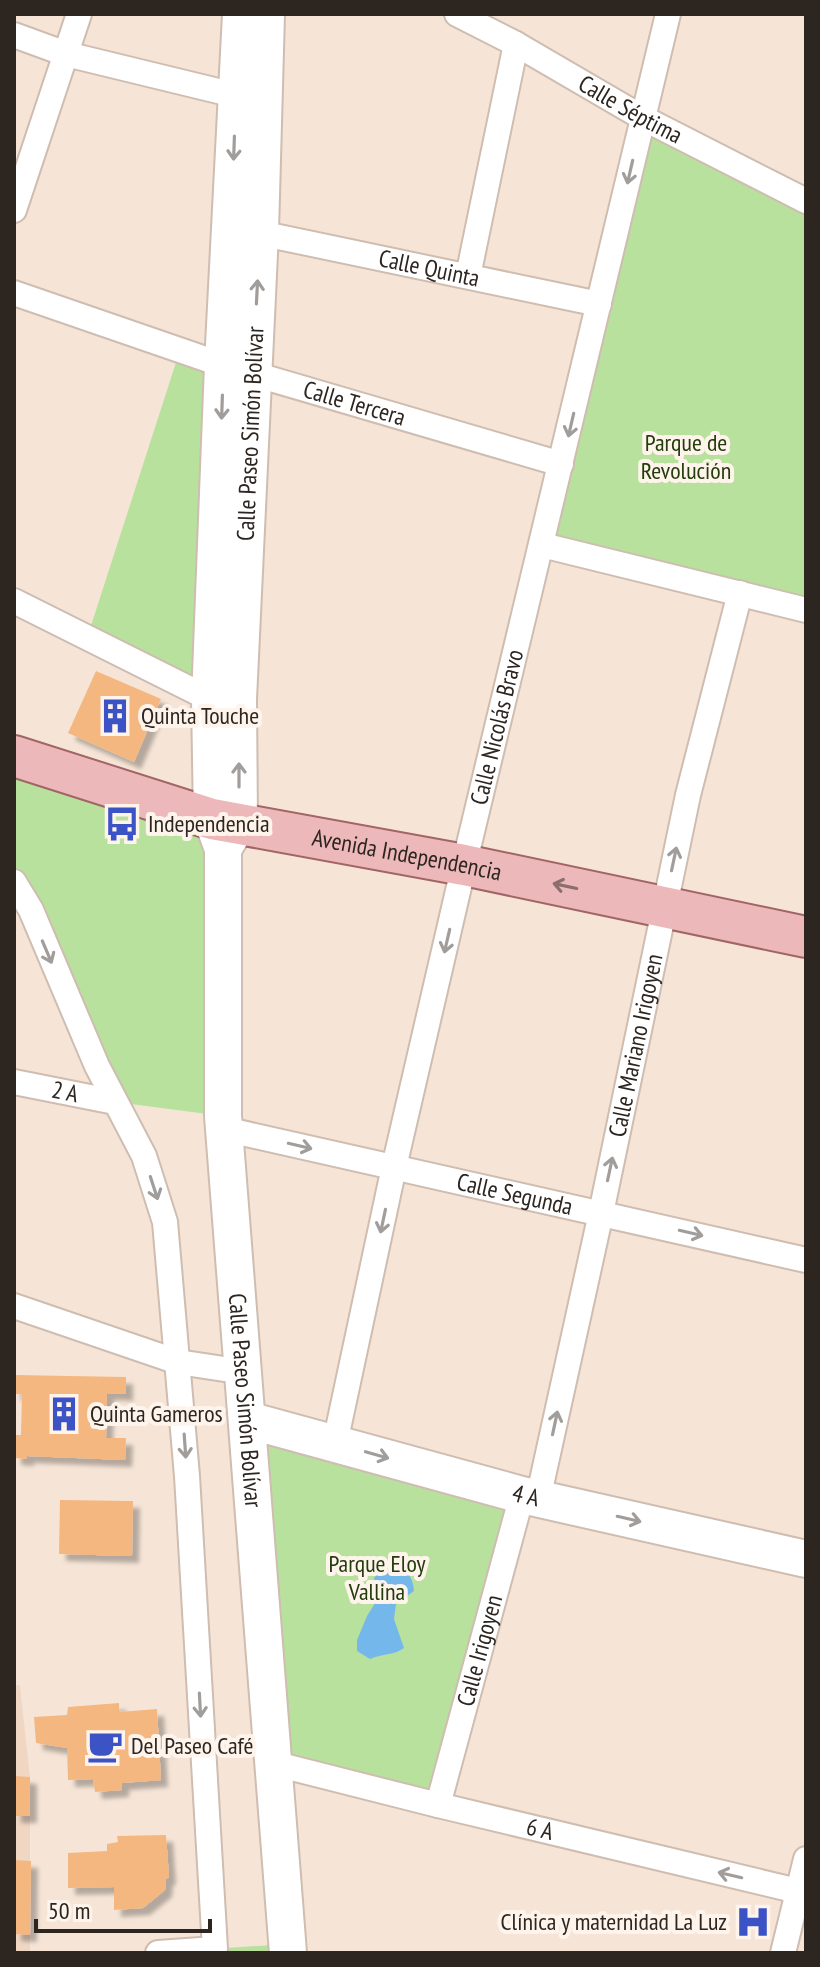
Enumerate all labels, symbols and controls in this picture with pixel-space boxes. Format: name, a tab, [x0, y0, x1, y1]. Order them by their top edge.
street label: Calle Séptima	[573, 68, 688, 150]
one-way arrow	[227, 134, 242, 161]
one-way arrow	[622, 158, 637, 184]
street label: Calle Quinta	[376, 242, 482, 294]
one-way arrow	[250, 279, 265, 305]
street label: Calle Paseo Simón Bolívar	[229, 325, 271, 542]
street label: Calle Tercera	[300, 373, 409, 433]
one-way arrow	[214, 393, 229, 420]
one-way arrow	[562, 411, 577, 437]
park label: Parque de Revolución	[641, 427, 731, 486]
street label: Calle Nicolás Bravo	[463, 646, 530, 808]
building icon: Quinta Touche	[96, 697, 134, 735]
place label: Quinta Touche	[141, 700, 259, 731]
one-way arrow	[231, 762, 247, 789]
bus stop icon: Independencia	[103, 805, 141, 843]
place label: Independencia	[148, 808, 270, 839]
street label: Avenida Independencia	[310, 822, 505, 888]
one-way arrow	[667, 847, 682, 873]
one-way arrow	[553, 878, 579, 893]
one-way arrow	[439, 927, 454, 953]
one-way arrow	[41, 939, 55, 964]
street label: Calle Mariano Irigoyen	[601, 951, 670, 1140]
street label: 2 A	[49, 1074, 82, 1110]
one-way arrow	[287, 1139, 313, 1154]
one-way arrow	[603, 1157, 618, 1182]
street label: Calle Segunda	[454, 1166, 576, 1222]
one-way arrow	[148, 1176, 163, 1201]
one-way arrow	[375, 1208, 390, 1234]
one-way arrow	[677, 1226, 703, 1241]
street label: Calle Paseo Simón Bolívar	[222, 1292, 269, 1509]
building icon: Quinta Gameros	[45, 1395, 83, 1433]
place label: Quinta Gameros	[90, 1398, 223, 1429]
one-way arrow	[548, 1411, 563, 1436]
one-way arrow	[178, 1432, 193, 1459]
one-way arrow	[364, 1448, 390, 1463]
street label: 4 A	[509, 1477, 543, 1514]
one-way arrow	[616, 1512, 641, 1527]
park label: Parque Eloy Vallina	[328, 1548, 426, 1607]
street label: Calle Irigoyen	[450, 1591, 509, 1709]
one-way arrow	[193, 1691, 208, 1718]
cafe icon: Del Paseo Café	[86, 1727, 124, 1765]
place label: Del Paseo Café	[131, 1730, 253, 1761]
street label: 6 A	[523, 1811, 557, 1847]
one-way arrow	[718, 1867, 744, 1882]
scale bar	[36, 1883, 210, 1933]
text: 50 m	[48, 1895, 90, 1926]
hospital icon: Clínica y maternidad La Luz	[734, 1903, 772, 1941]
place label: Clínica y maternidad La Luz	[501, 1906, 727, 1937]

